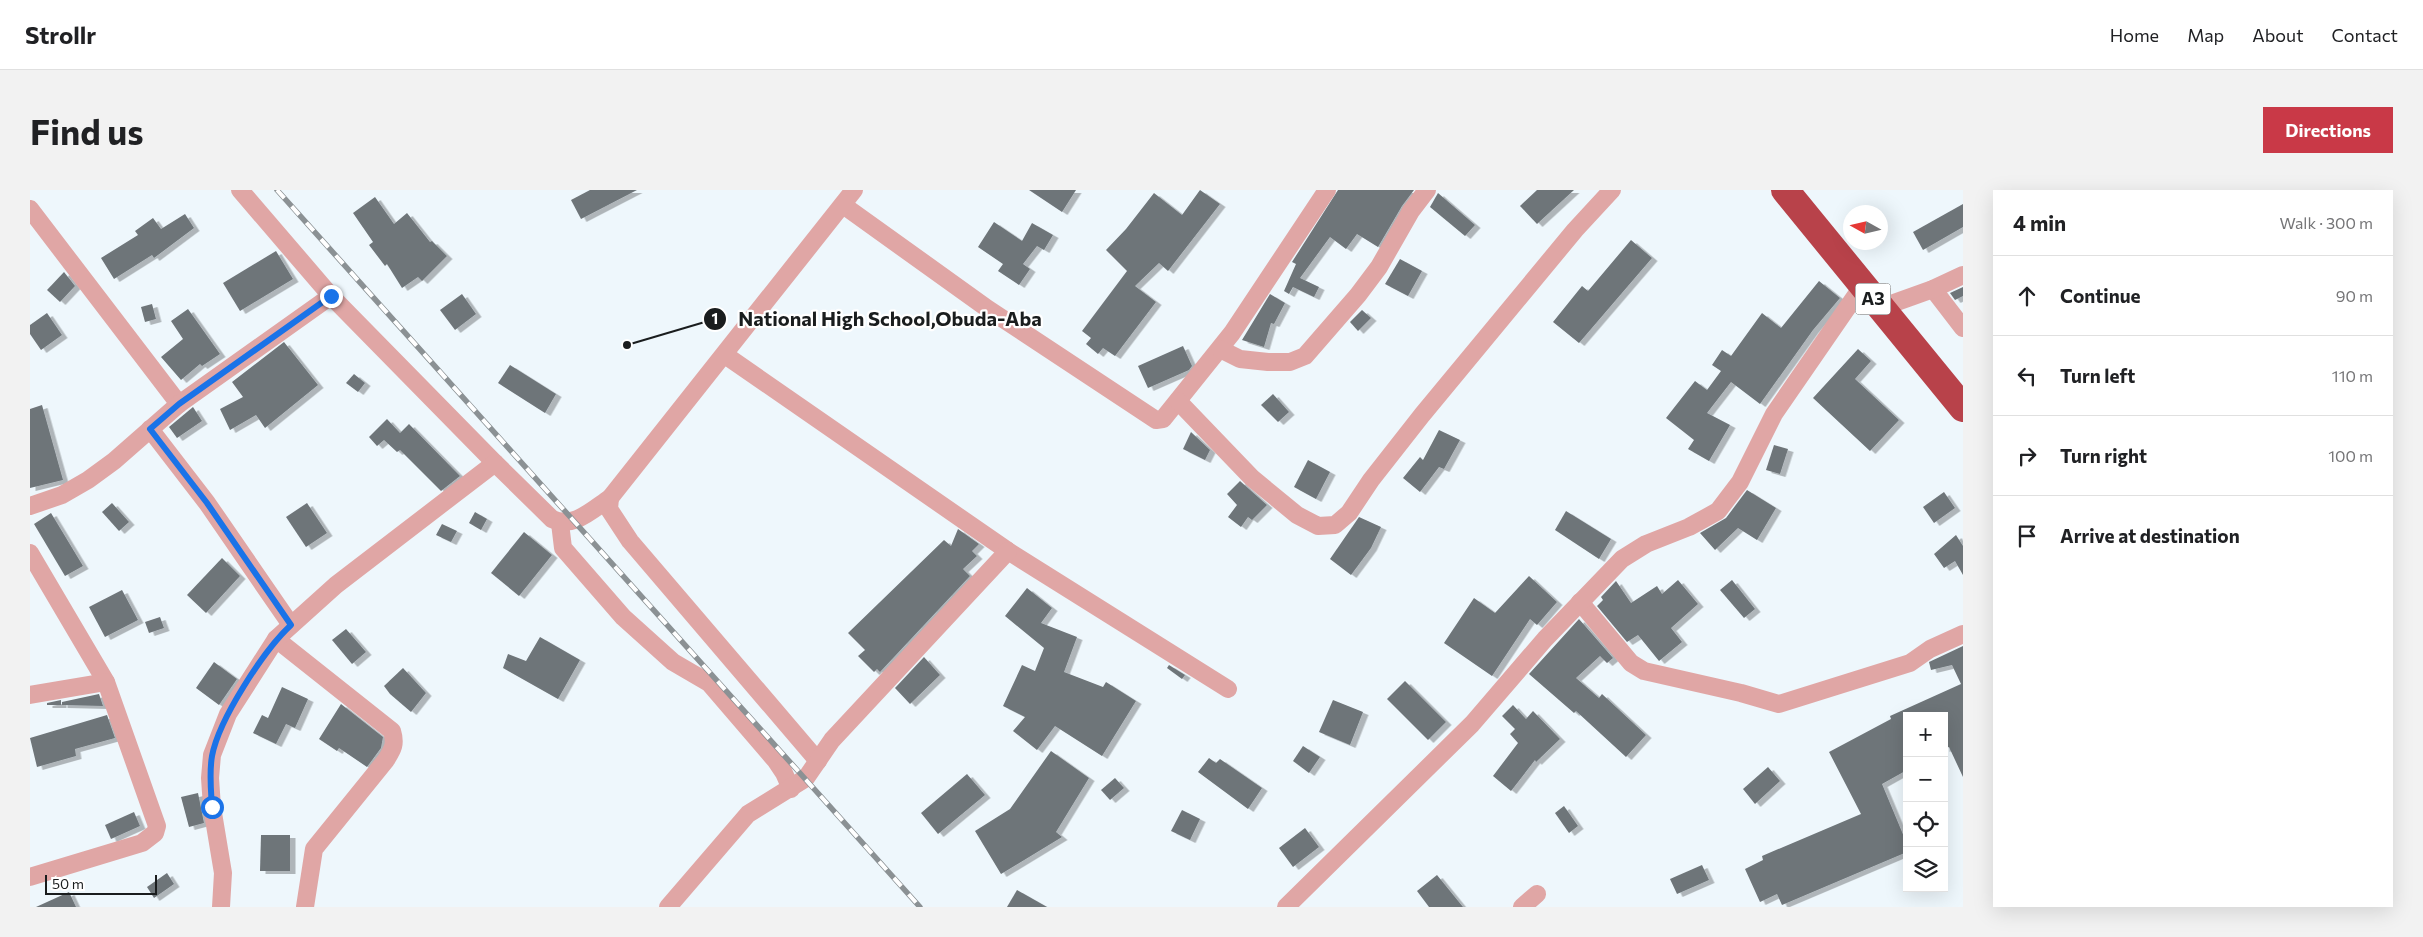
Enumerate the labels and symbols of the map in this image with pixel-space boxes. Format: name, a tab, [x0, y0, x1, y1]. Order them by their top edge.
north arrow	[1843, 205, 1888, 250]
road number: A3	[1856, 284, 1890, 315]
route end	[320, 285, 343, 308]
callout: National High School,Obuda-Aba	[703, 301, 1051, 336]
text: National High School,Obuda-Aba	[738, 306, 1042, 330]
text: 1	[712, 309, 718, 327]
route start	[201, 796, 224, 819]
scale bar	[45, 872, 158, 895]

